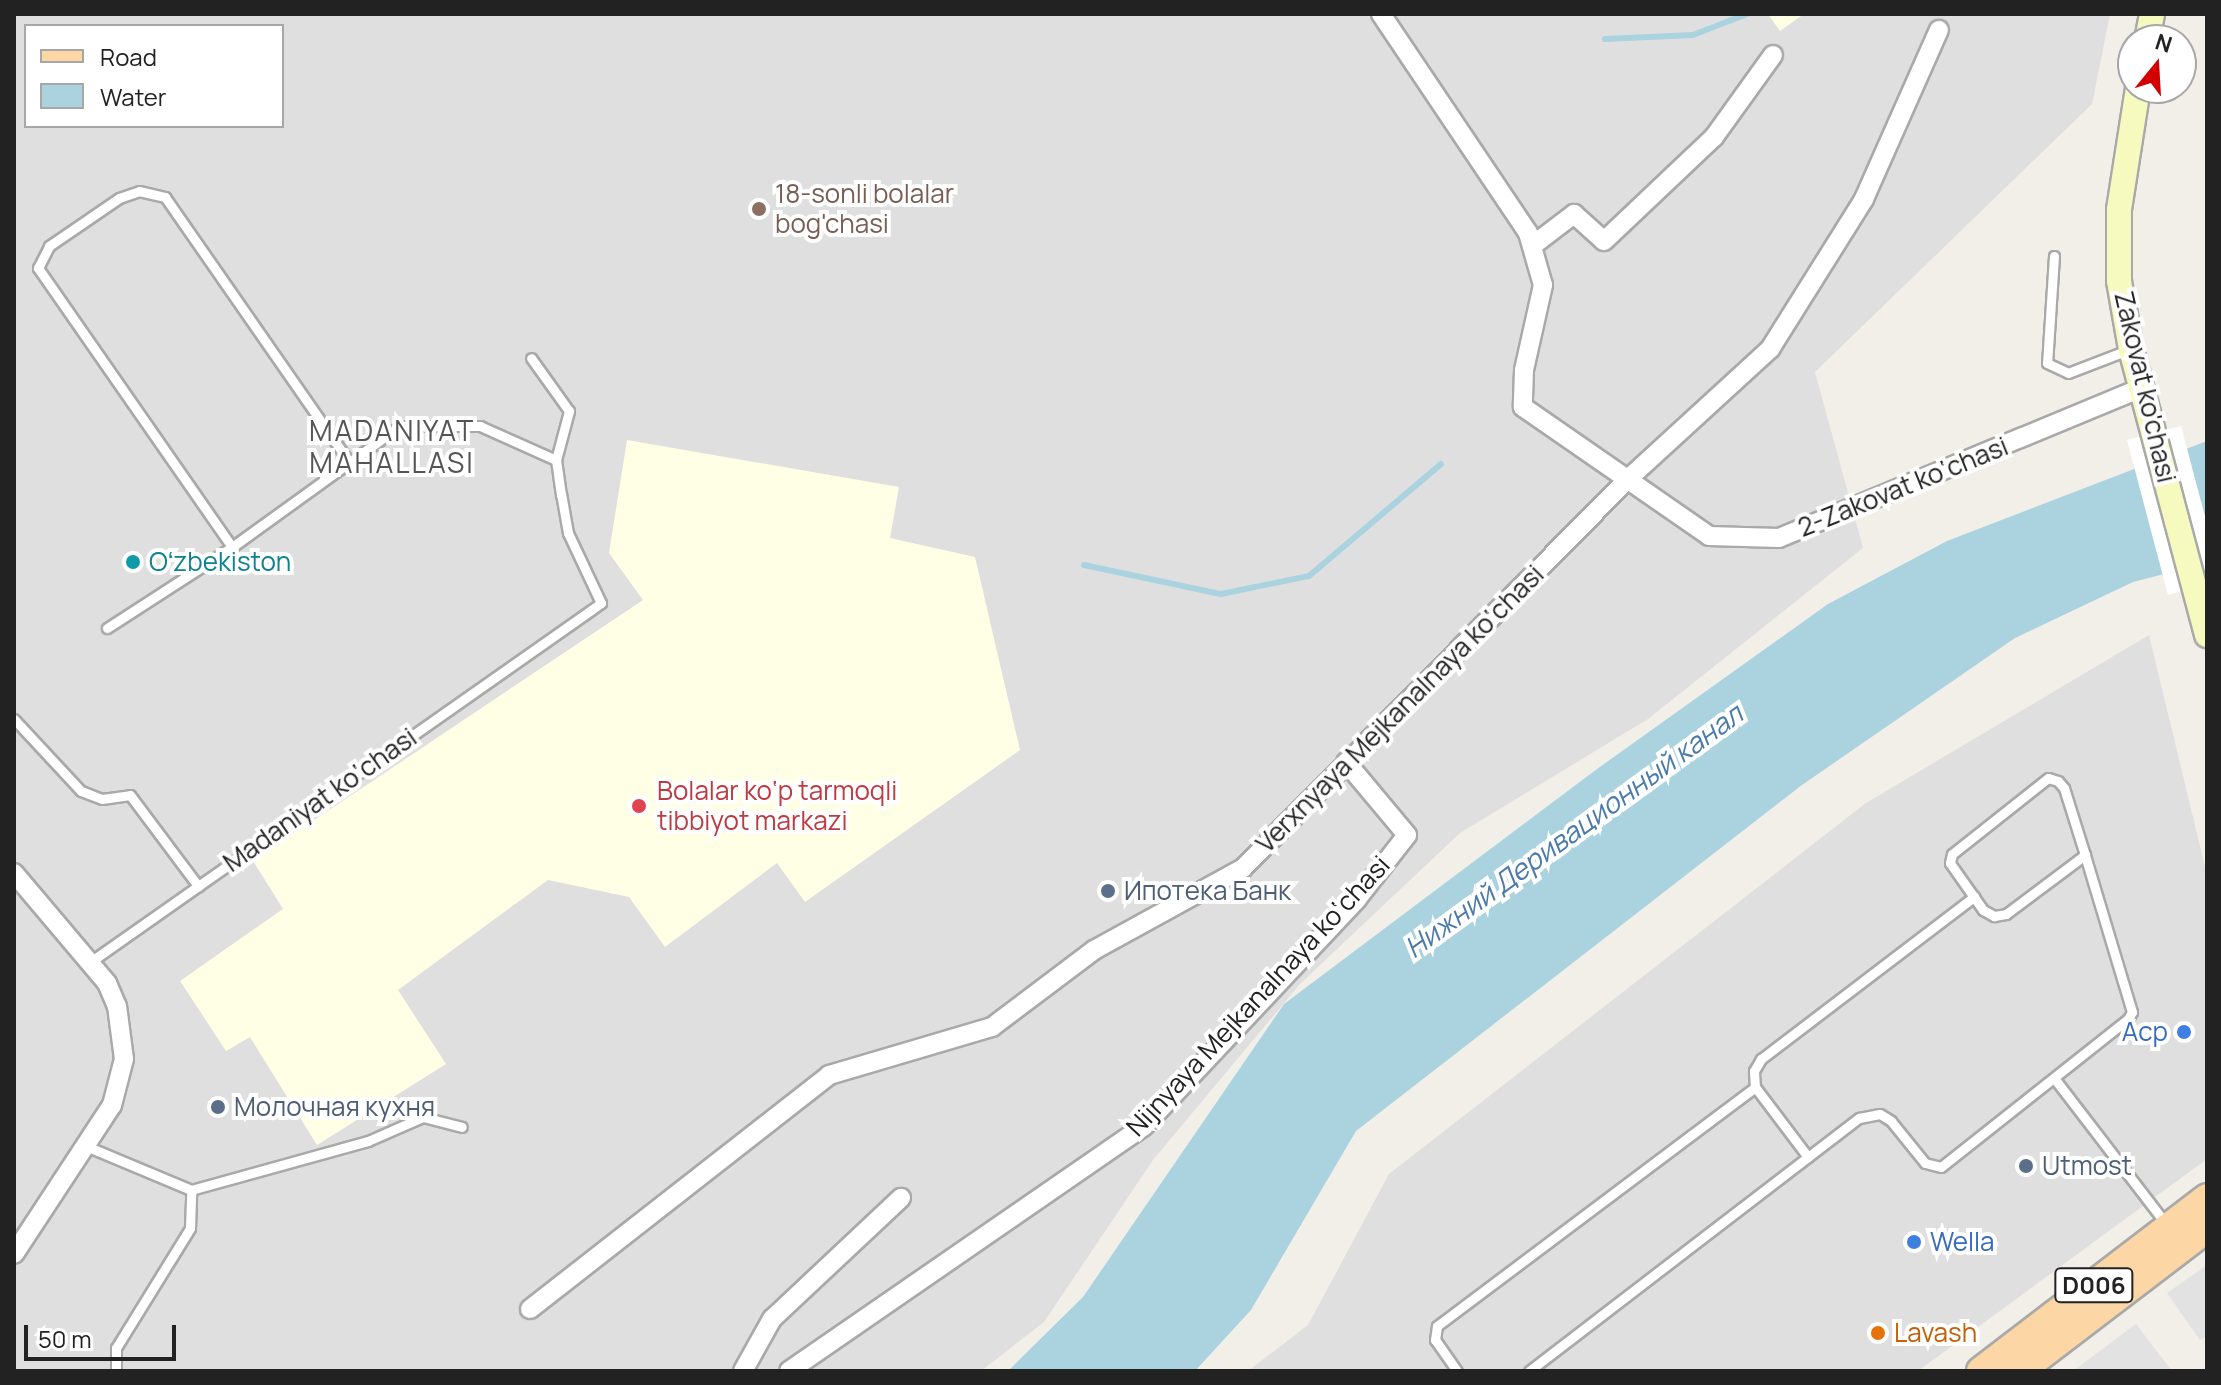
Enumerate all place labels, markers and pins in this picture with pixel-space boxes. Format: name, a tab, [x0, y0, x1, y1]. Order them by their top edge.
place label: 18-sonli bolalar bog'chasi	[775, 178, 954, 240]
marker: 18-sonli bolalar bog'chasi	[750, 200, 768, 218]
place label: Oʻzbekiston	[149, 546, 291, 578]
marker: Oʻzbekiston	[124, 553, 142, 571]
place label: Bolalar ko‘p tarmoqli tibbiyot markazi	[657, 775, 897, 836]
marker: Bolalar ko‘p tarmoqli tibbiyot markazi	[628, 795, 650, 817]
place label: Ипотека Банк	[1124, 875, 1291, 907]
marker: Ипотека Банк	[1099, 882, 1117, 900]
place label: Аср	[2122, 1016, 2168, 1048]
marker: Аср	[2175, 1023, 2193, 1041]
place label: Молочная кухня	[234, 1091, 435, 1123]
marker: Молочная кухня	[209, 1098, 227, 1116]
place label: Utmost	[2042, 1150, 2132, 1182]
marker: Utmost	[2017, 1157, 2035, 1175]
place label: Wella	[1930, 1226, 1995, 1258]
marker: Wella	[1905, 1233, 1923, 1251]
place label: Lavash	[1894, 1317, 1977, 1349]
marker: Lavash	[1869, 1324, 1887, 1342]

